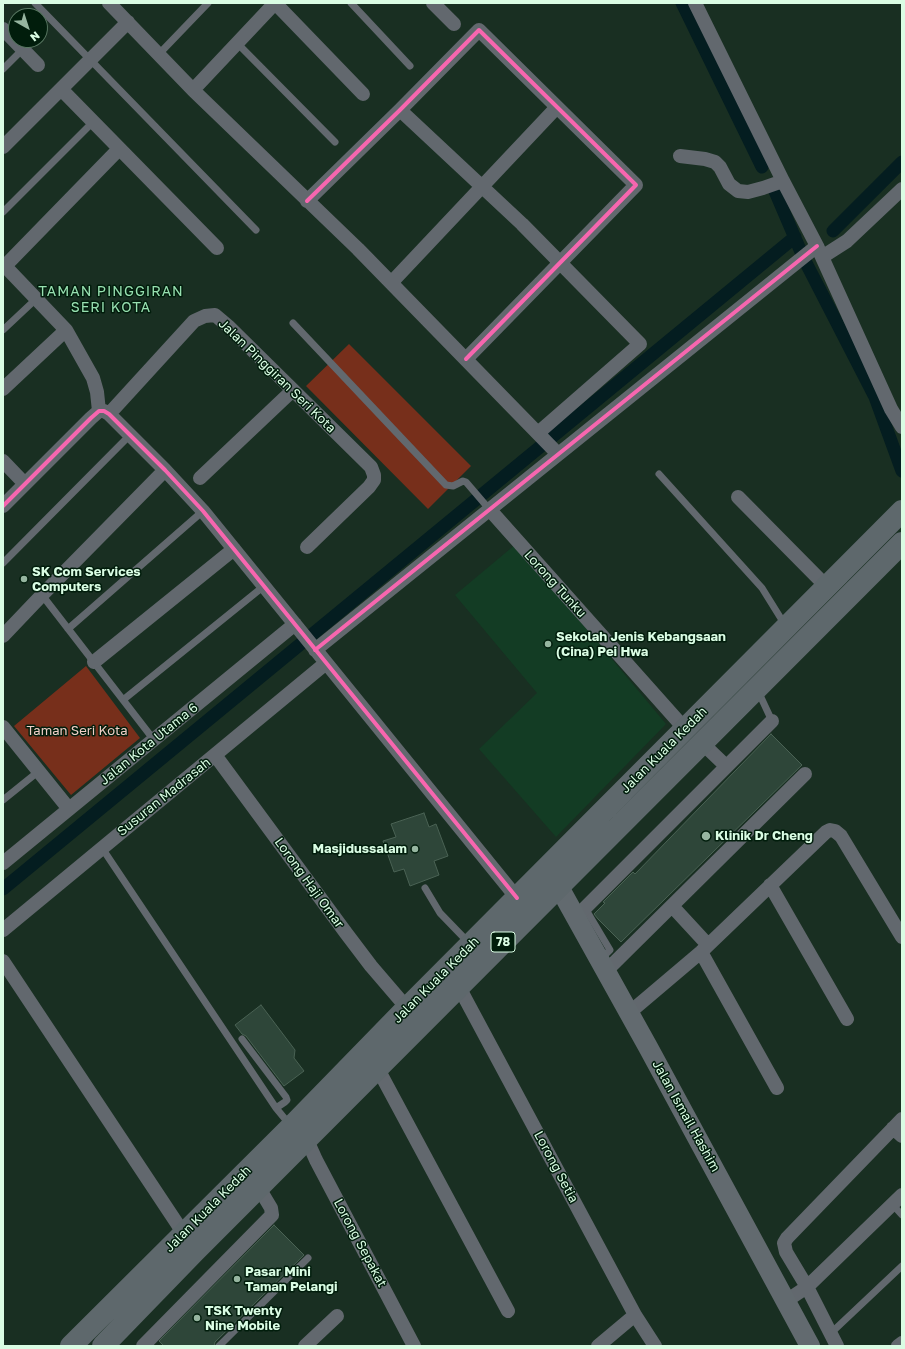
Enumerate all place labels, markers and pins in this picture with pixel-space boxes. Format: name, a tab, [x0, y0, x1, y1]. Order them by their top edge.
place label: SK Com Services Computers	[32, 564, 141, 595]
marker: SK Com Services Computers	[19, 574, 29, 584]
place label: Sekolah Jenis Kebangsaan (Cina) Pei Hwa	[556, 629, 726, 660]
marker: Sekolah Jenis Kebangsaan (Cina) Pei Hwa	[543, 639, 553, 649]
place label: Klinik Dr Cheng	[715, 828, 813, 844]
marker: Klinik Dr Cheng	[700, 830, 712, 842]
place label: Masjidussalam	[312, 841, 407, 857]
marker: Masjidussalam	[410, 844, 420, 854]
place label: Pasar Mini Taman Pelangi	[245, 1264, 338, 1295]
marker: Pasar Mini Taman Pelangi	[232, 1274, 242, 1284]
place label: TSK Twenty Nine Mobile	[205, 1303, 282, 1334]
marker: TSK Twenty Nine Mobile	[192, 1313, 202, 1323]

